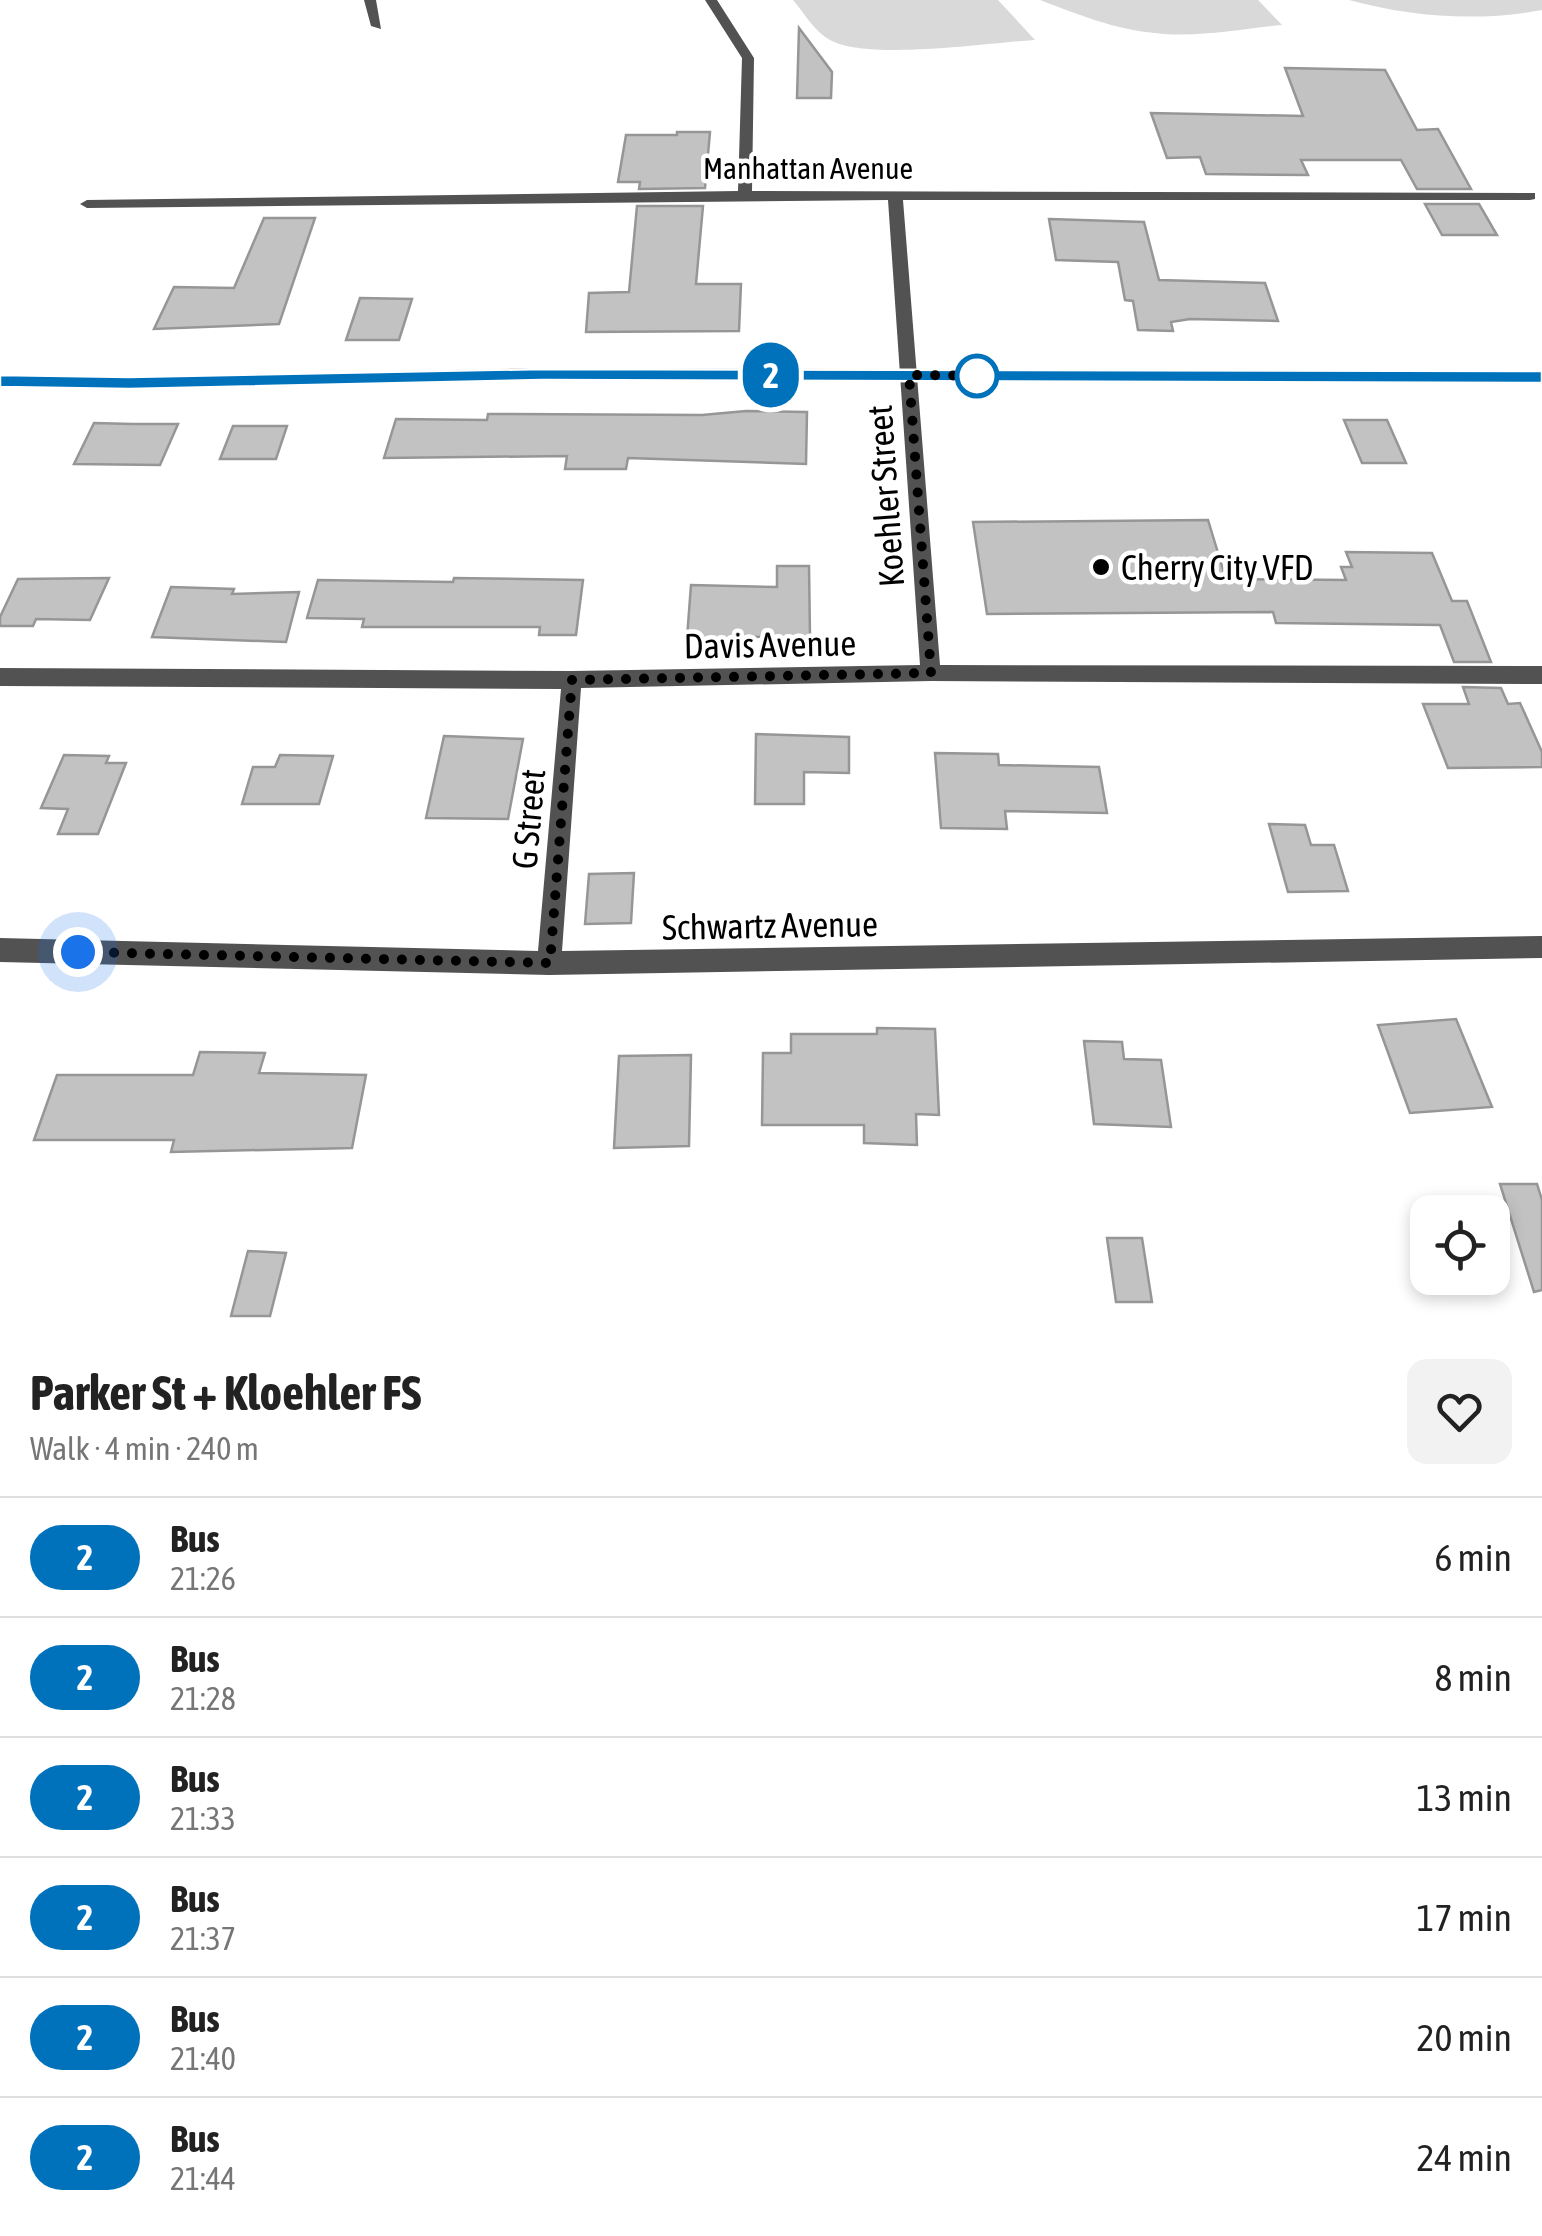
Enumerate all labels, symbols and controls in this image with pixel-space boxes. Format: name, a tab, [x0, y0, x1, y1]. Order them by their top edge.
street label: Manhattan Avenue	[703, 151, 913, 185]
line badge: 2	[738, 342, 804, 408]
text: 2	[763, 355, 779, 395]
unlabelled marker	[956, 355, 998, 397]
street label: Koehler Street	[859, 404, 911, 588]
place label: Cherry City VFD	[1121, 547, 1313, 587]
marker: Cherry City VFD	[1090, 556, 1112, 578]
street label: Davis Avenue	[683, 622, 857, 666]
street label: G Street	[504, 767, 552, 871]
street label: Schwartz Avenue	[662, 903, 878, 947]
your location	[53, 927, 103, 977]
map controls	[1410, 1195, 1510, 1295]
button: locate	[1410, 1195, 1510, 1295]
button: heart	[1407, 1359, 1512, 1464]
text: Parker St + Kloehler FS	[30, 1365, 422, 1420]
text: Walk · 4 min · 240 m	[30, 1430, 259, 1467]
text: Bus	[170, 1517, 220, 1560]
text: 6 min	[1434, 1536, 1512, 1579]
text: 2	[77, 1537, 93, 1577]
text: 21:26	[170, 1560, 236, 1597]
text: Bus	[170, 1637, 220, 1680]
text: 8 min	[1434, 1656, 1512, 1699]
text: 2	[77, 1657, 93, 1697]
text: 21:28	[170, 1680, 236, 1717]
text: Bus	[170, 1757, 220, 1800]
text: 13 min	[1417, 1776, 1512, 1819]
text: 2	[77, 1777, 93, 1817]
text: 21:33	[170, 1800, 236, 1837]
text: Bus	[170, 1877, 220, 1920]
text: 17 min	[1417, 1896, 1512, 1939]
text: 2	[77, 1897, 93, 1937]
text: 21:37	[170, 1920, 236, 1957]
text: Bus	[170, 1997, 220, 2040]
text: 20 min	[1417, 2016, 1512, 2059]
text: 2	[77, 2017, 93, 2057]
text: 21:40	[170, 2040, 236, 2077]
text: Bus	[170, 2117, 220, 2160]
text: 24 min	[1417, 2136, 1512, 2179]
text: 2	[77, 2137, 93, 2177]
text: 21:44	[170, 2160, 236, 2197]

